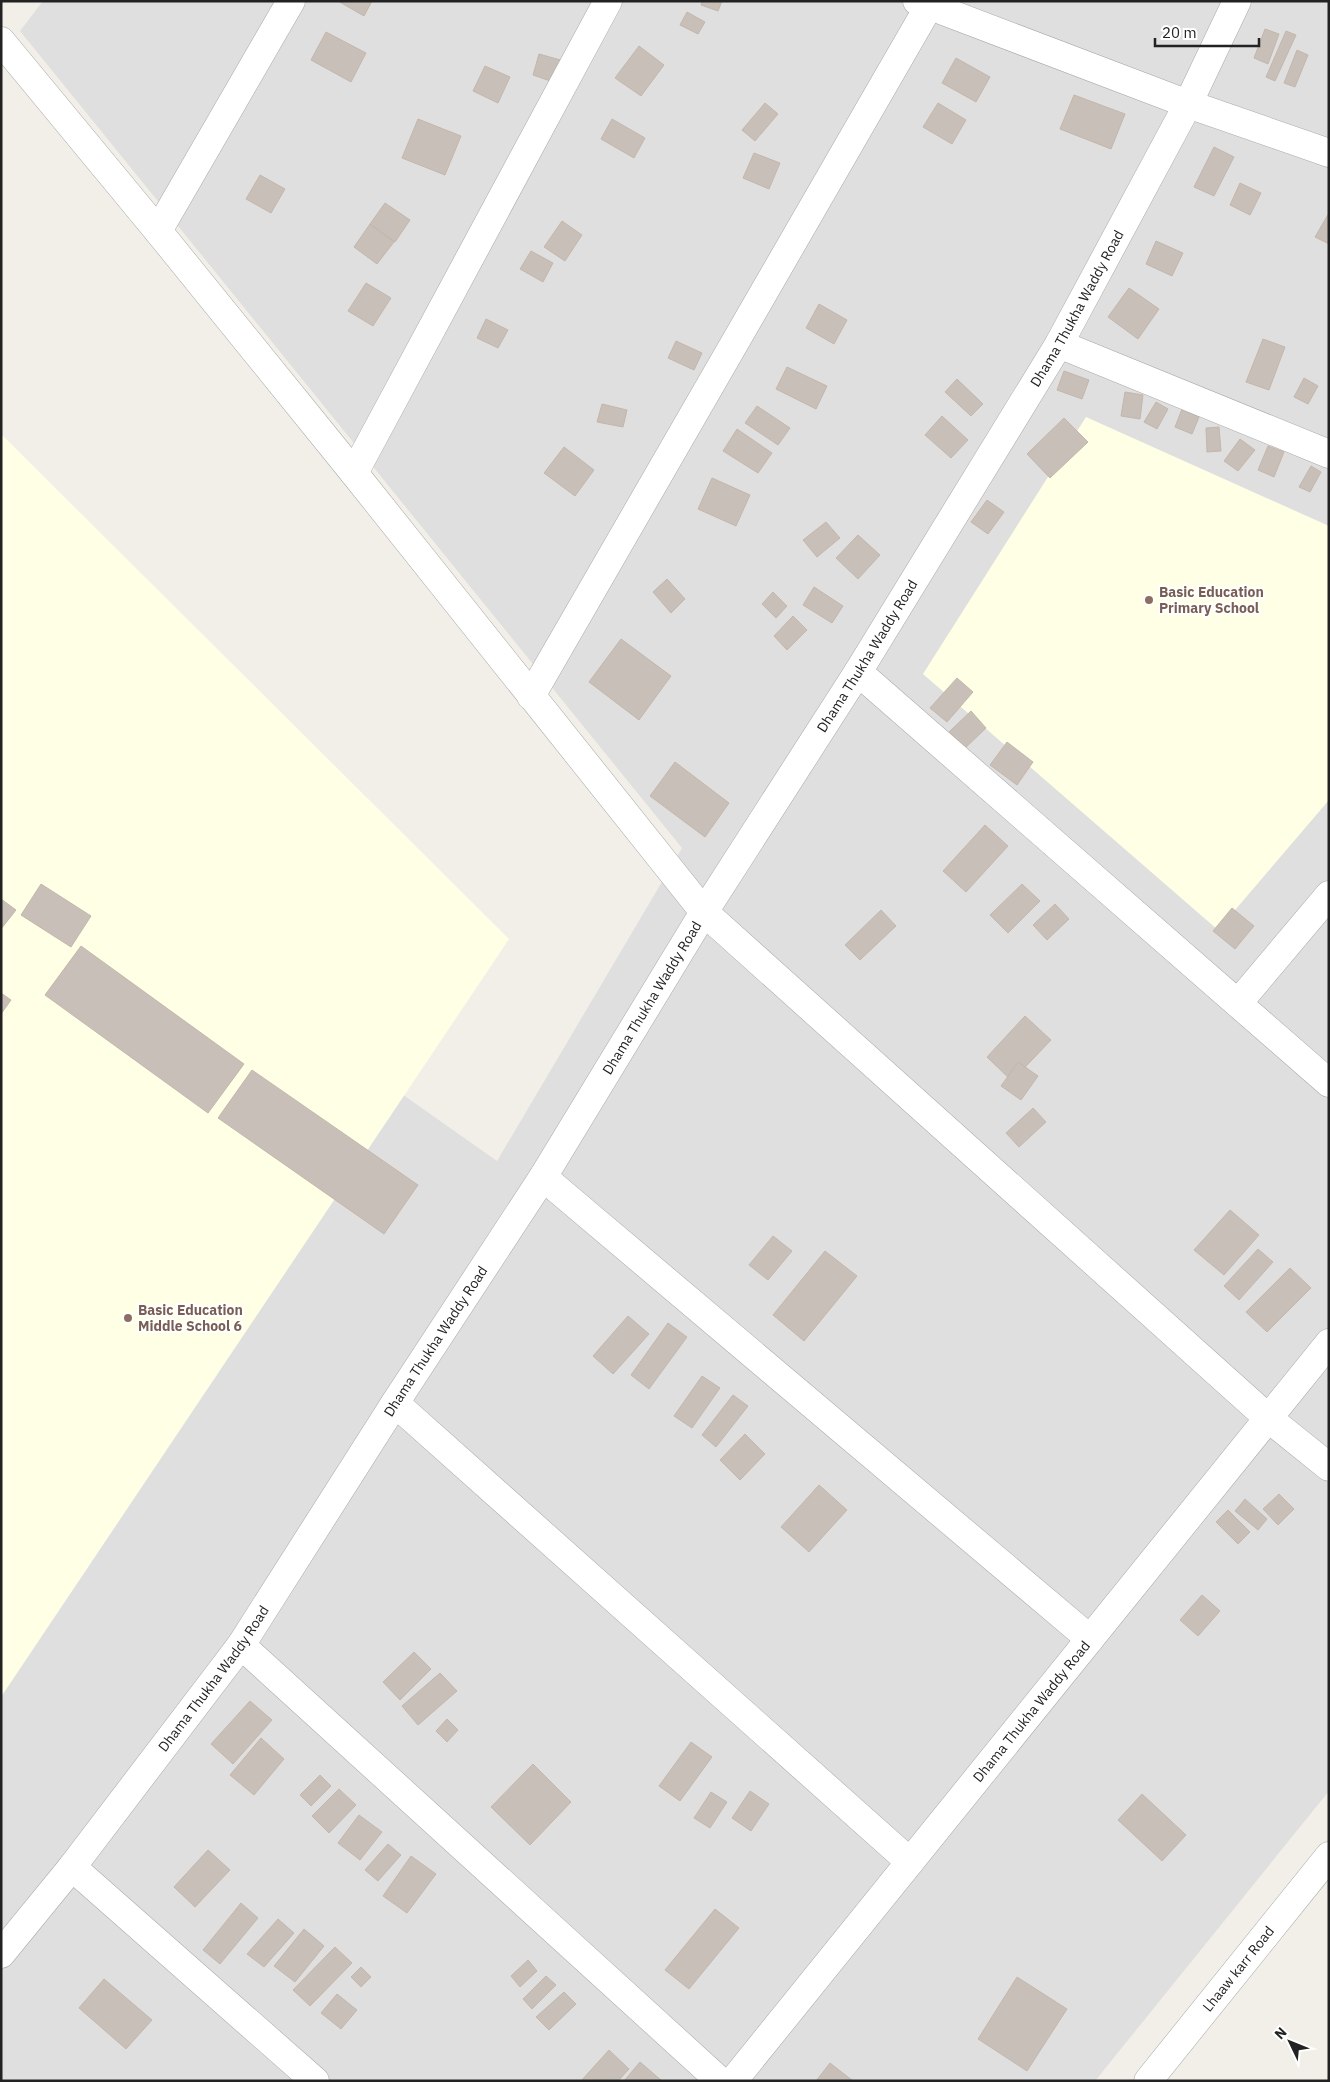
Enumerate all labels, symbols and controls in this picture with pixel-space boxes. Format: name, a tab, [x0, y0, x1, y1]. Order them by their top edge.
scale bar	[1155, 15, 1259, 47]
text: 20 m	[1162, 23, 1197, 42]
street label: Dhama Thukha Waddy Road	[1026, 227, 1128, 390]
street label: Dhama Thukha Waddy Road	[813, 576, 921, 736]
place label: Basic Education Primary School	[1159, 583, 1264, 617]
marker: Basic Education Primary School	[1143, 594, 1155, 606]
street label: Dhama Thukha Waddy Road	[598, 918, 705, 1078]
street label: Dhama Thukha Waddy Road	[380, 1262, 491, 1420]
place label: Basic Education Middle School 6	[138, 1301, 243, 1335]
marker: Basic Education Middle School 6	[122, 1312, 134, 1324]
street label: Dhama Thukha Waddy Road	[154, 1602, 273, 1755]
street label: Dhama Thukha Waddy Road	[969, 1637, 1094, 1786]
street label: Lhaaw karr Road	[1198, 1922, 1278, 2015]
north arrow	[1265, 2017, 1315, 2067]
text: N	[1270, 2023, 1291, 2043]

